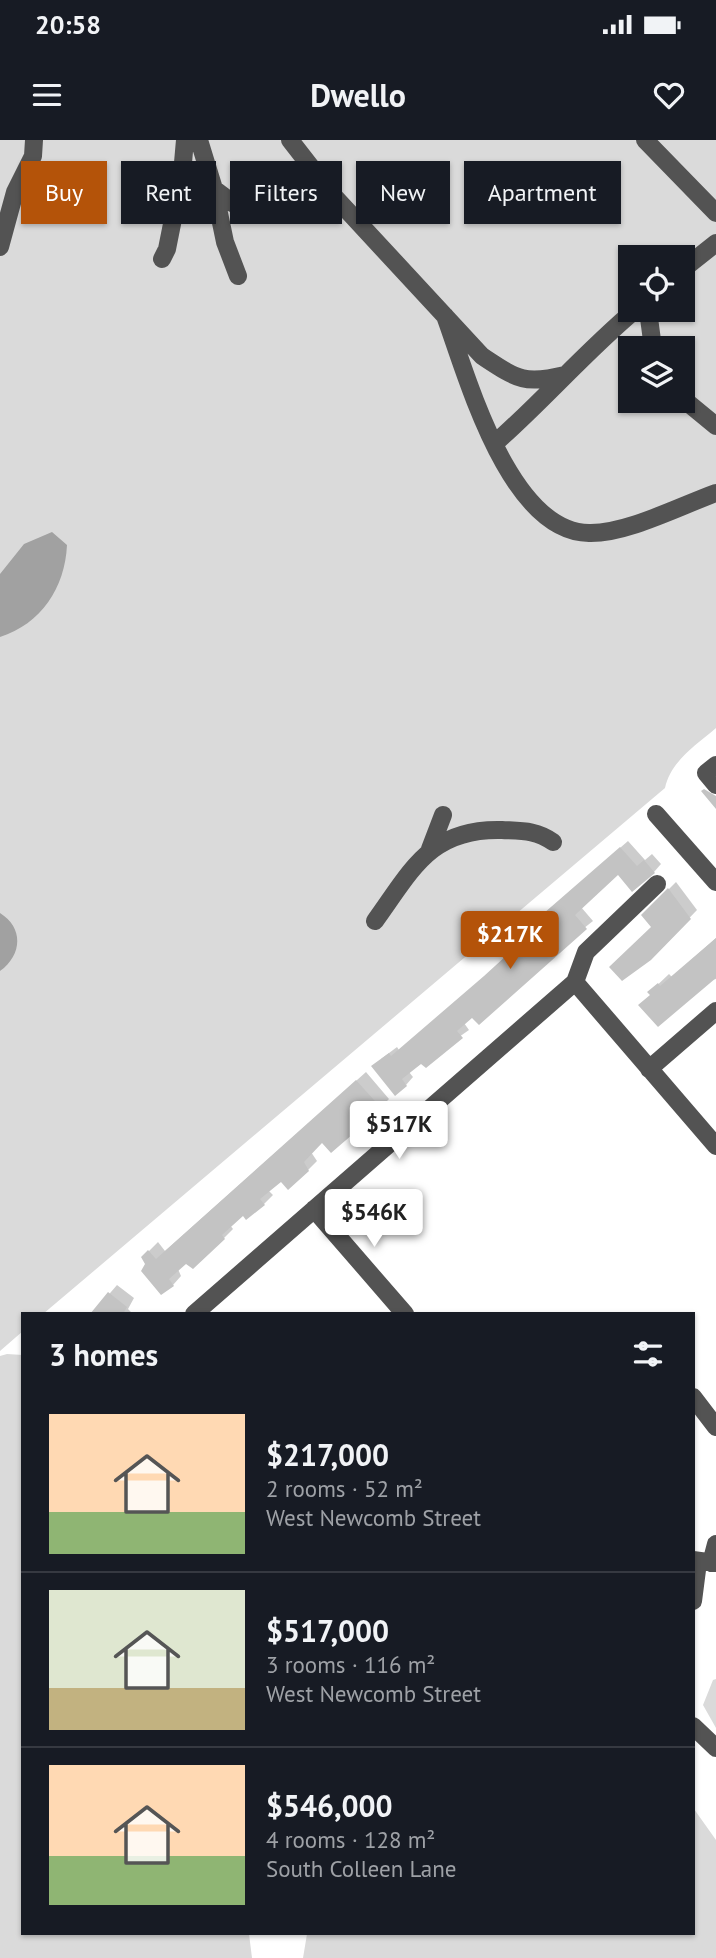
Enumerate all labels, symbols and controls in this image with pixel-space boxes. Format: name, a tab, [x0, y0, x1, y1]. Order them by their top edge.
text: 20:58	[35, 8, 101, 41]
text: Dwello	[310, 74, 406, 116]
icon: menu	[28, 76, 66, 114]
icon: heart	[650, 76, 688, 114]
chip: Buy	[21, 161, 107, 224]
chip: Rent	[121, 161, 216, 224]
chip: Filters	[230, 161, 342, 224]
chip: New	[356, 161, 450, 224]
chip: Apartment	[464, 161, 621, 224]
map controls	[618, 245, 695, 413]
button: locate	[618, 245, 695, 322]
button: layers	[618, 336, 695, 413]
pin: $217K	[461, 912, 559, 971]
text: $217K	[477, 919, 543, 948]
pin: $517K	[350, 1102, 448, 1161]
text: $517K	[366, 1109, 432, 1138]
pin: $546K	[325, 1190, 423, 1249]
text: $546K	[341, 1197, 407, 1226]
text: 3 homes	[49, 1335, 158, 1374]
icon: filters	[629, 1335, 667, 1373]
text: $217,000	[266, 1435, 389, 1474]
icon: home	[105, 1442, 189, 1526]
text: 2 rooms · 52 m²	[266, 1474, 423, 1503]
text: West Newcomb Street	[266, 1503, 481, 1532]
text: $517,000	[266, 1611, 389, 1650]
icon: home	[105, 1618, 189, 1702]
text: 3 rooms · 116 m²	[266, 1650, 435, 1679]
text: West Newcomb Street	[266, 1679, 481, 1708]
text: $546,000	[266, 1786, 393, 1825]
icon: home	[105, 1793, 189, 1877]
text: 4 rooms · 128 m²	[266, 1825, 435, 1854]
text: South Colleen Lane	[266, 1854, 457, 1883]

